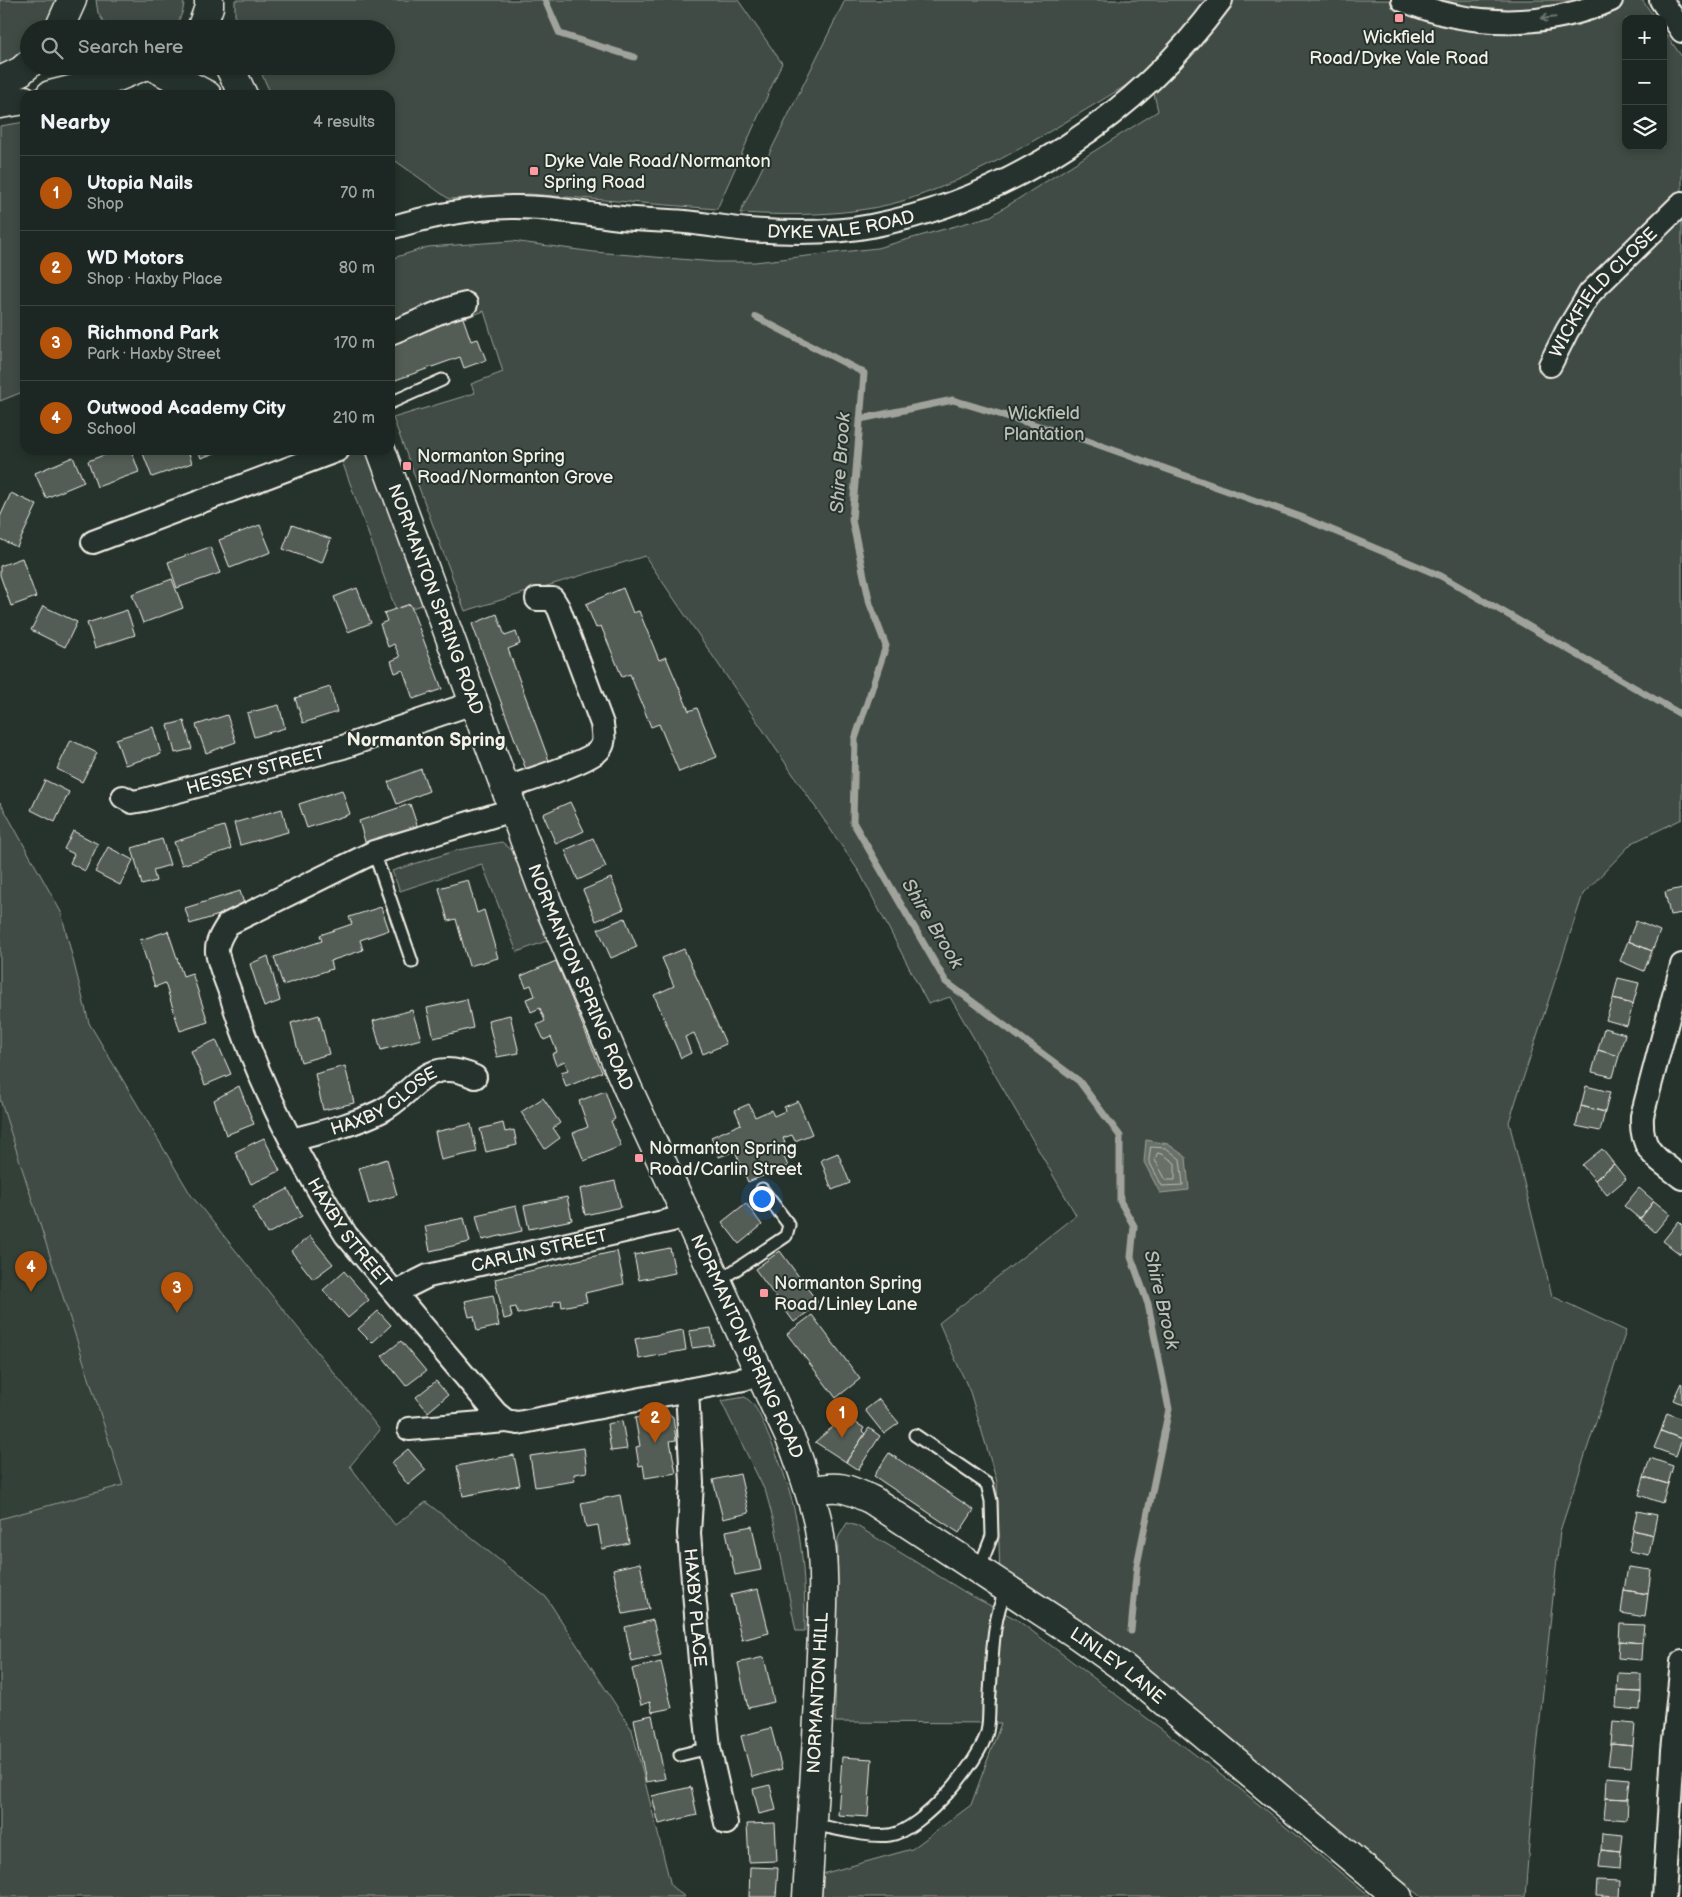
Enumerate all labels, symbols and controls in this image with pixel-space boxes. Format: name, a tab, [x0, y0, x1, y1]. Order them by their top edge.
marker: Wickfield Road/Dyke Vale Road	[1393, 12, 1405, 24]
one-way arrow	[1540, 13, 1556, 23]
map controls	[1622, 15, 1667, 150]
button: +	[1622, 15, 1667, 60]
search box	[20, 20, 395, 75]
place label: Wickfield Road/Dyke Vale Road	[1309, 27, 1489, 69]
icon: search	[38, 34, 66, 62]
text: Search here	[78, 36, 183, 59]
button: −	[1622, 60, 1667, 105]
button: layers	[1622, 105, 1667, 150]
text: Nearby	[40, 110, 110, 135]
text: 4 results	[313, 113, 375, 132]
place label: Dyke Vale Road/Normanton Spring Road	[544, 151, 771, 193]
marker: Dyke Vale Road/Normanton Spring Road	[528, 165, 540, 177]
text: Utopia Nails	[87, 172, 193, 195]
text: 1	[53, 184, 59, 203]
text: 70 m	[340, 184, 375, 203]
text: Shop	[87, 195, 124, 214]
street label: DYKE VALE ROAD	[767, 206, 917, 243]
street label: WICKFIELD CLOSE	[1545, 223, 1661, 361]
text: WD Motors	[87, 247, 184, 270]
text: 2	[51, 259, 61, 278]
text: 80 m	[339, 259, 375, 278]
text: Shop · Haxby Place	[87, 270, 222, 289]
text: Richmond Park	[87, 322, 219, 345]
text: 3	[51, 334, 61, 353]
text: 170 m	[334, 334, 375, 353]
text: Park · Haxby Street	[87, 345, 221, 364]
text: Outwood Academy City	[87, 397, 286, 420]
park label: Wickfield Plantation	[1004, 403, 1084, 445]
text: 4	[51, 409, 61, 428]
text: 210 m	[333, 409, 375, 428]
water label: Shire Brook	[826, 411, 856, 514]
text: School	[87, 420, 136, 439]
place label: Normanton Spring Road/Normanton Grove	[417, 446, 614, 488]
marker: Normanton Spring Road/Normanton Grove	[401, 460, 413, 472]
street label: NORMANTON SPRING ROAD	[384, 481, 488, 717]
district label: Normanton Spring	[346, 729, 506, 752]
street label: HESSEY STREET	[184, 742, 327, 799]
street label: NORMANTON SPRING ROAD	[524, 861, 638, 1094]
water label: Shire Brook	[896, 875, 968, 974]
street label: HAXBY CLOSE	[328, 1062, 440, 1140]
place label: Normanton Spring Road/Carlin Street	[649, 1138, 803, 1180]
marker: Normanton Spring Road/Carlin Street	[633, 1152, 645, 1164]
street label: HAXBY STREET	[303, 1174, 396, 1292]
your location	[749, 1186, 775, 1212]
street label: CARLIN STREET	[469, 1225, 610, 1276]
street label: NORMANTON SPRING ROAD	[686, 1231, 808, 1461]
water label: Shire Brook	[1138, 1248, 1184, 1352]
pin: 4	[15, 1251, 47, 1292]
pin: 3	[161, 1272, 193, 1313]
place label: Normanton Spring Road/Linley Lane	[774, 1273, 922, 1315]
marker: Normanton Spring Road/Linley Lane	[758, 1287, 770, 1299]
pin: 1	[826, 1397, 858, 1438]
pin: 2	[639, 1402, 671, 1443]
street label: HAXBY PLACE	[680, 1547, 711, 1668]
street label: NORMANTON HILL	[803, 1611, 833, 1774]
street label: LINLEY LANE	[1066, 1623, 1170, 1708]

